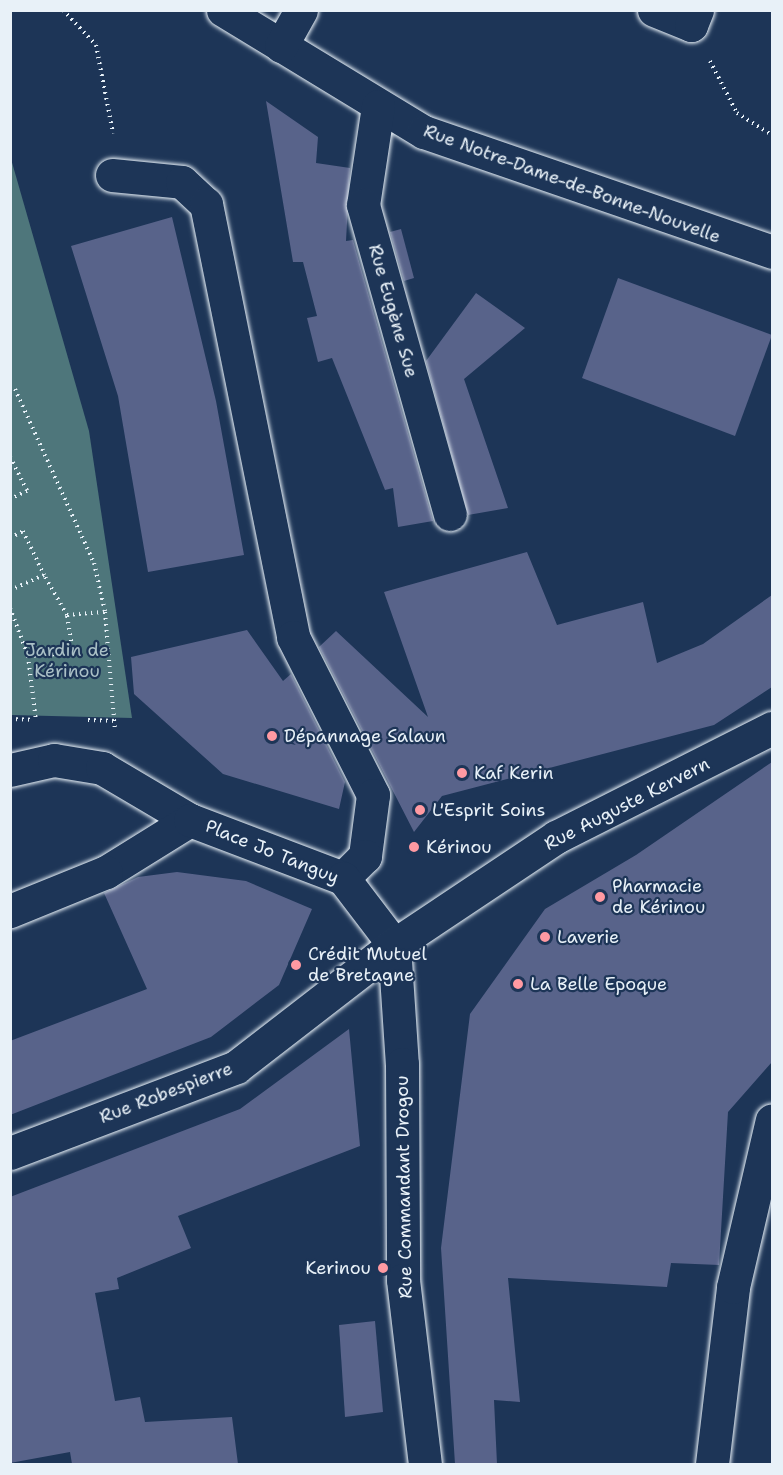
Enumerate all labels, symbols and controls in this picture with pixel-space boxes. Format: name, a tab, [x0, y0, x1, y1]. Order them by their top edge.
street label: Rue Notre-Dame-de-Bonne-Nouvelle	[421, 120, 723, 248]
street label: Rue Eugène Sue	[364, 242, 422, 380]
park label: Jardin de Kérinou	[25, 640, 109, 682]
place label: Dépannage Salaun	[284, 725, 446, 747]
marker: Dépannage Salaun	[265, 729, 279, 743]
street label: Rue Auguste Kervern	[541, 753, 713, 855]
place label: Kaf Kerin	[474, 762, 554, 784]
marker: Kaf Kerin	[455, 766, 469, 780]
place label: L'Esprit Soins	[432, 799, 545, 821]
marker: L'Esprit Soins	[413, 803, 427, 817]
street label: Place Jo Tanguy	[202, 815, 342, 889]
place label: Kérinou	[426, 836, 492, 858]
marker: Kérinou	[407, 840, 421, 854]
place label: Pharmacie de Kérinou	[612, 876, 705, 918]
marker: Pharmacie de Kérinou	[593, 890, 607, 904]
place label: Laverie	[557, 926, 619, 948]
marker: Laverie	[538, 930, 552, 944]
place label: Crédit Mutuel de Bretagne	[308, 944, 427, 986]
marker: Crédit Mutuel de Bretagne	[289, 958, 303, 972]
place label: La Belle Epoque	[530, 973, 667, 995]
marker: La Belle Epoque	[511, 977, 525, 991]
street label: Rue Robespierre	[96, 1058, 236, 1128]
street label: Rue Commandant Drogou	[391, 1075, 417, 1299]
place label: Kerinou	[305, 1257, 371, 1279]
marker: Kerinou	[376, 1261, 390, 1275]

